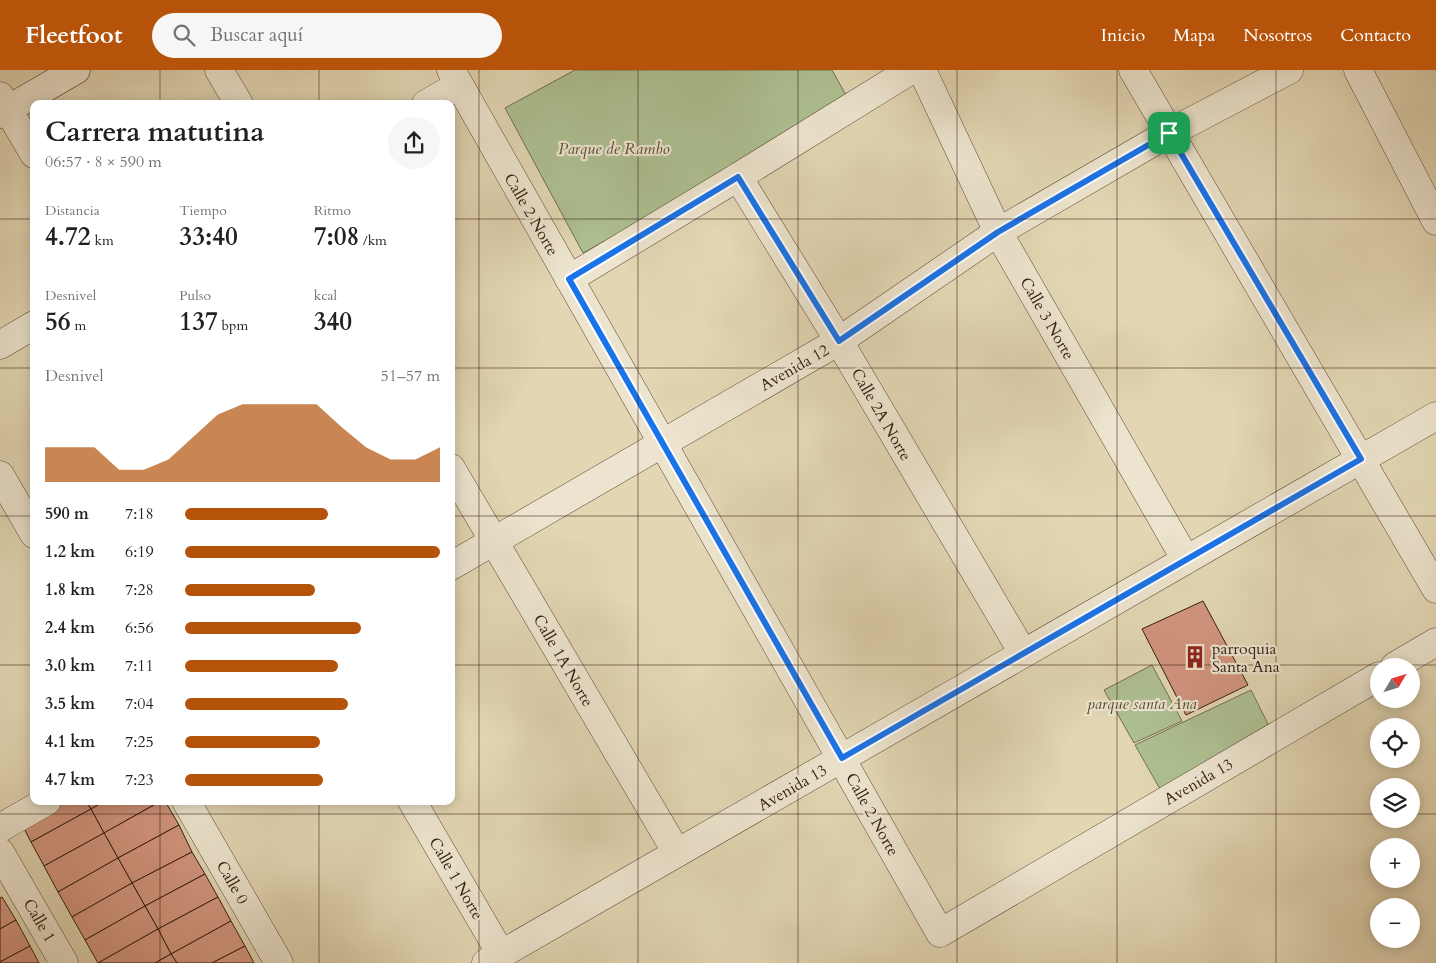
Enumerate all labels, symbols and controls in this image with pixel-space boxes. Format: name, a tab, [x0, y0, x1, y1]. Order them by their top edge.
search box	[152, 13, 502, 58]
text: Fleetfoot	[25, 19, 122, 52]
icon: search	[170, 21, 198, 49]
text: Buscar aquí	[210, 22, 303, 48]
text: Inicio	[1101, 23, 1145, 48]
text: Mapa	[1173, 23, 1215, 48]
text: Nosotros	[1243, 23, 1312, 48]
text: Contacto	[1340, 23, 1411, 48]
pin	[1148, 112, 1190, 154]
text: Carrera matutina	[45, 113, 264, 151]
button: share	[388, 117, 440, 169]
icon: arrive	[1155, 119, 1183, 147]
park label: Parque de Rambo	[558, 138, 670, 160]
text: 06:57 · 8 × 590 m	[45, 151, 162, 173]
street label: Calle 2 Norte	[499, 169, 564, 260]
text: Distancia	[45, 201, 100, 220]
text: Tiempo	[179, 201, 227, 220]
text: Ritmo	[314, 201, 351, 220]
text: 4.72	[45, 220, 91, 254]
text: 33:40	[179, 220, 238, 254]
text: 7:08	[314, 220, 359, 254]
text: km	[91, 231, 114, 250]
text: /km	[359, 231, 387, 250]
street label: Calle 3 Norte	[1015, 273, 1080, 364]
text: Desnivel	[45, 286, 96, 305]
text: Pulso	[179, 286, 211, 305]
text: kcal	[314, 286, 337, 305]
text: 56	[45, 305, 71, 339]
text: 137	[179, 305, 218, 339]
text: 340	[314, 305, 352, 339]
text: m	[71, 316, 86, 335]
text: bpm	[218, 316, 248, 335]
street label: Avenida 12	[756, 339, 833, 397]
street label: Calle 2A Norte	[846, 364, 916, 465]
text: Desnivel	[45, 365, 104, 387]
text: 51–57 m	[381, 365, 440, 387]
text: 590 m	[45, 503, 89, 525]
text: 7:18	[125, 503, 154, 525]
text: 1.2 km	[45, 541, 95, 563]
text: 6:19	[125, 541, 154, 563]
text: 1.8 km	[45, 579, 95, 601]
text: 7:28	[125, 579, 154, 601]
street label: Calle 1A Norte	[528, 610, 598, 711]
text: 2.4 km	[45, 617, 95, 639]
text: 6:56	[125, 617, 154, 639]
place label: parroquia Santa Ana	[1212, 638, 1280, 678]
building icon: parroquia Santa Ana	[1182, 644, 1208, 670]
text: 3.0 km	[45, 655, 95, 677]
text: 7:11	[125, 655, 154, 677]
north arrow	[1370, 658, 1420, 708]
map controls	[1370, 658, 1420, 948]
text: 3.5 km	[45, 693, 95, 715]
text: 7:04	[125, 693, 154, 715]
park label: parque santa Ana	[1085, 693, 1197, 715]
button: locate	[1370, 718, 1420, 768]
text: 4.1 km	[45, 731, 95, 753]
text: 7:25	[125, 731, 154, 753]
street label: Avenida 13	[1160, 753, 1237, 811]
street label: Avenida 13	[754, 759, 831, 817]
text: 4.7 km	[45, 769, 95, 791]
text: 7:23	[125, 769, 154, 791]
street label: Calle 2 Norte	[840, 769, 904, 860]
button: layers	[1370, 778, 1420, 828]
street label: Calle 1 Norte	[424, 833, 489, 924]
button: +	[1370, 838, 1420, 888]
street label: Calle 0	[211, 857, 253, 908]
street label: Calle 1	[18, 895, 60, 946]
button: −	[1370, 898, 1420, 948]

